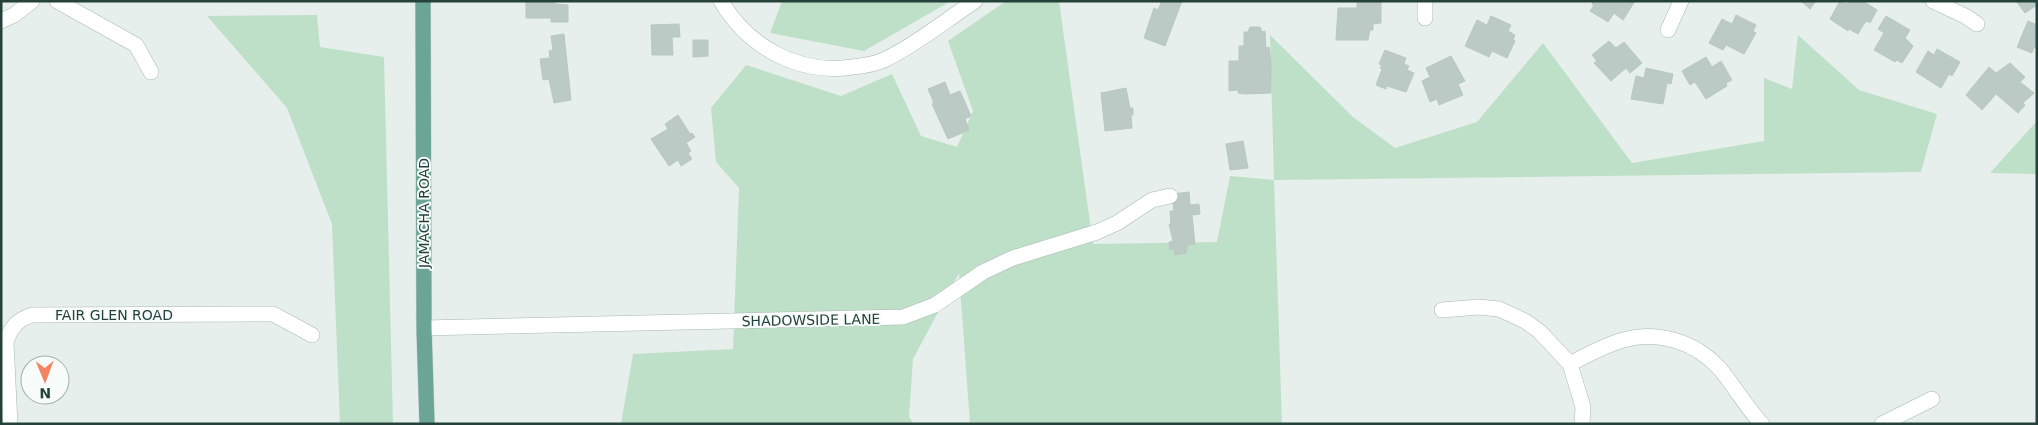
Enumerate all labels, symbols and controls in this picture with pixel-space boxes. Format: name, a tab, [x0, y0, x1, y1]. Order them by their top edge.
street label: JAMACHA ROAD	[416, 158, 432, 269]
street label: FAIR GLEN ROAD	[55, 307, 173, 323]
street label: SHADOWSIDE LANE	[741, 311, 881, 329]
north arrow	[20, 355, 70, 405]
text: N	[39, 385, 51, 401]

